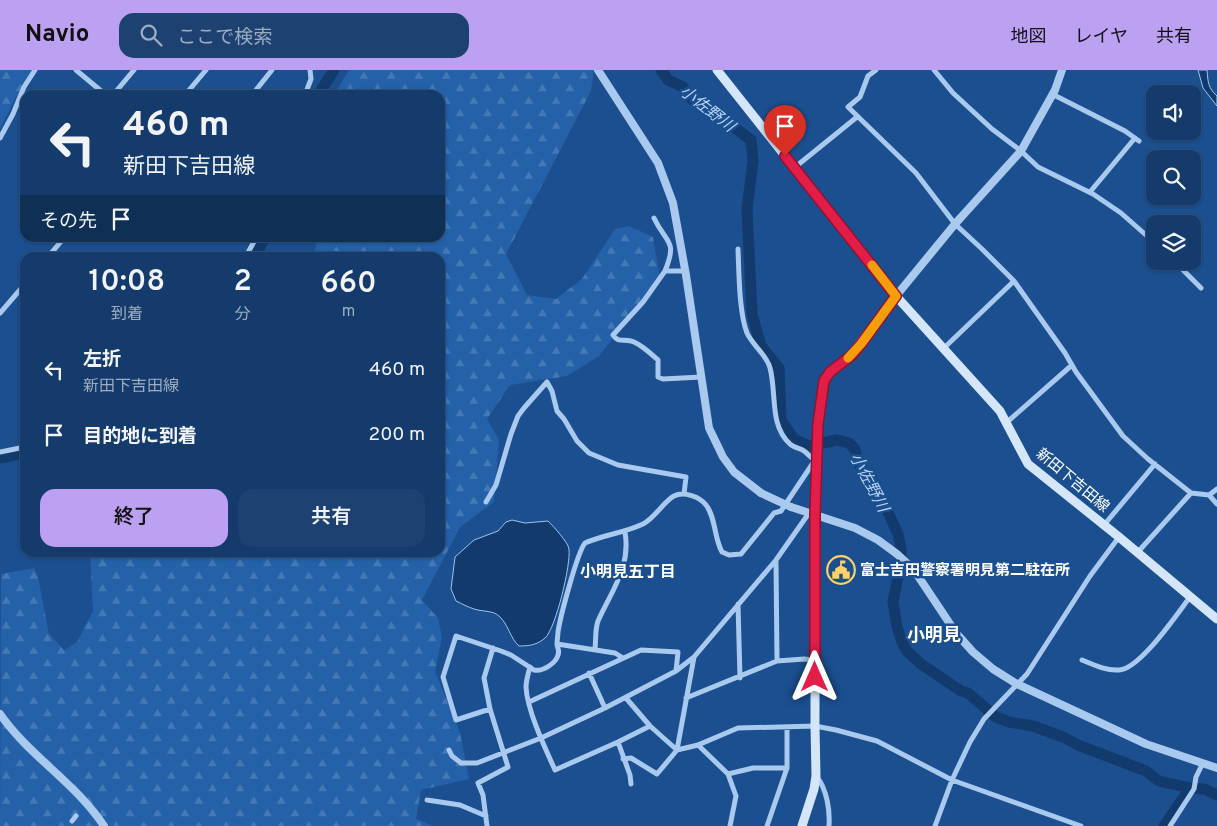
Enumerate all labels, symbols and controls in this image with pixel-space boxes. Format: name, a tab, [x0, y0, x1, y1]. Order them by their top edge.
search box	[119, 13, 469, 58]
text: Navio	[25, 20, 89, 50]
icon: search	[137, 21, 165, 49]
text: ここで検索	[177, 26, 272, 50]
text: 地図	[1011, 26, 1047, 49]
text: レイヤ	[1075, 26, 1128, 49]
text: 共有	[1156, 26, 1192, 49]
water label: 小佐野川	[675, 82, 740, 138]
map controls	[1146, 85, 1201, 270]
button: sound	[1146, 85, 1201, 140]
text: 460 m	[123, 104, 229, 148]
pin	[764, 105, 806, 156]
icon: left	[40, 110, 105, 175]
icon: arrive	[771, 112, 799, 140]
button: search	[1146, 150, 1201, 205]
text: 新田下吉田線	[123, 154, 255, 181]
icon: arrive	[107, 205, 135, 233]
text: その先	[40, 210, 97, 234]
button: layers	[1146, 215, 1201, 270]
text: 10:08	[88, 264, 165, 301]
text: 2	[234, 264, 252, 301]
text: 660	[320, 266, 377, 303]
text: m	[342, 302, 355, 322]
text: 到着	[111, 305, 143, 325]
text: 分	[235, 305, 251, 325]
text: 左折	[83, 348, 121, 372]
icon: left	[40, 356, 68, 384]
text: 460 m	[369, 358, 425, 382]
text: 新田下吉田線	[83, 377, 179, 397]
icon: arrive	[40, 421, 68, 449]
text: 200 m	[369, 423, 425, 447]
text: 目的地に到着	[83, 425, 197, 449]
street label: 新田下吉田線	[1031, 445, 1113, 517]
water label: 小佐野川	[844, 450, 893, 518]
button: 終了	[40, 489, 228, 547]
button: 共有	[238, 489, 425, 547]
public building icon: 富士吉田警察署明見第二駐在所	[826, 555, 856, 585]
place label: 富士吉田警察署明見第二駐在所	[860, 562, 1070, 581]
district label: 小明見五丁目	[580, 563, 676, 583]
district label: 小明見	[907, 625, 961, 648]
position arrow	[788, 650, 840, 702]

